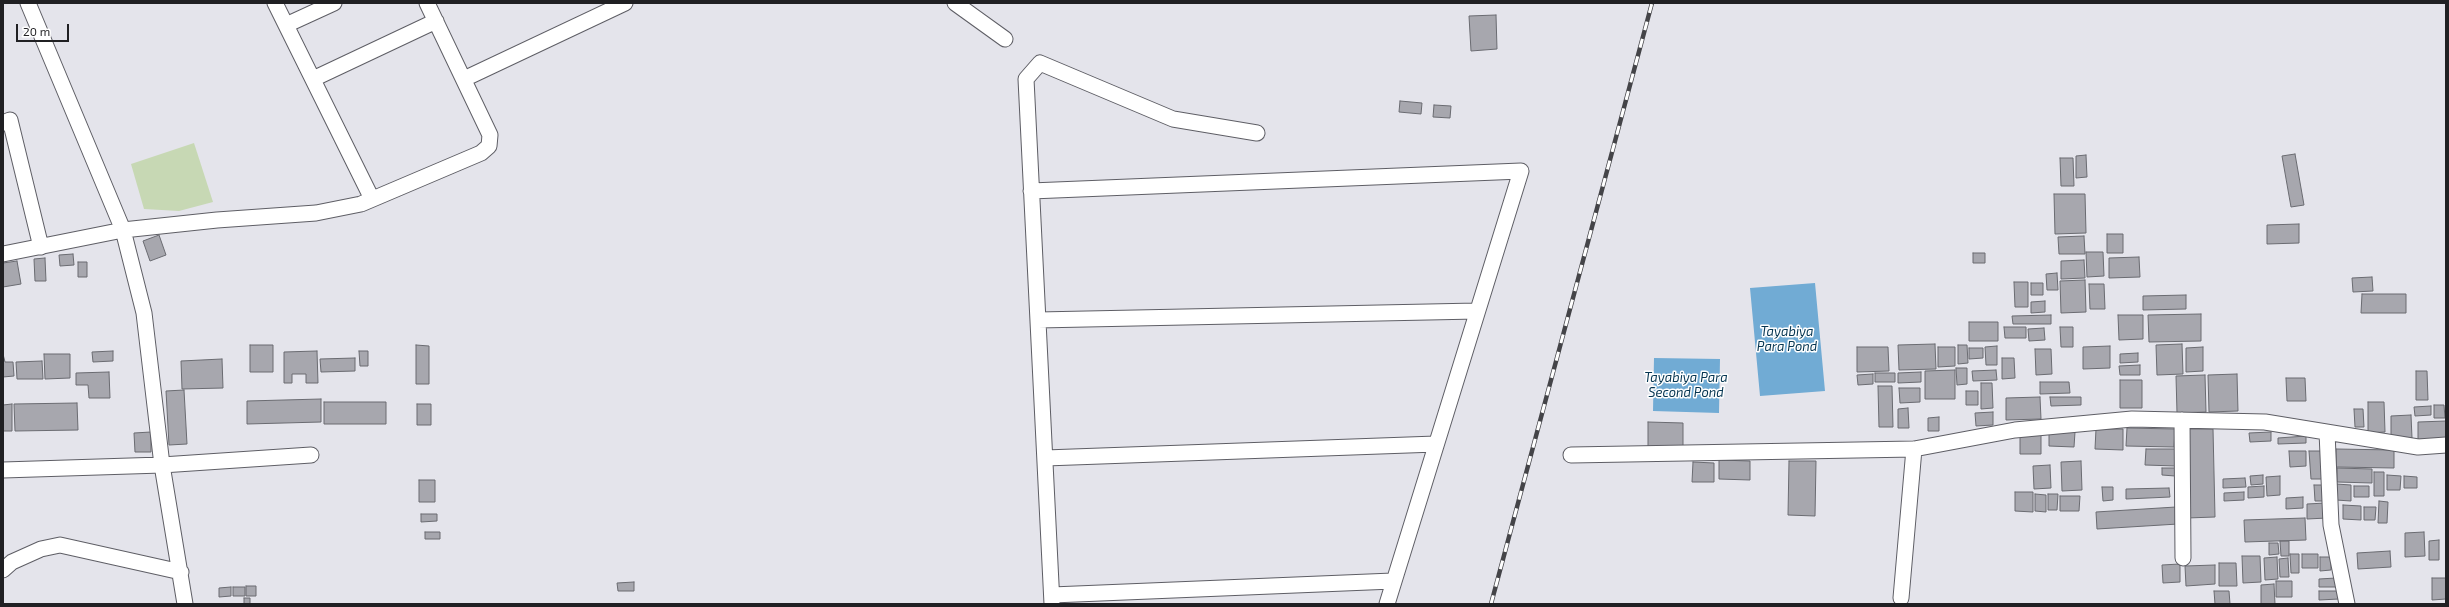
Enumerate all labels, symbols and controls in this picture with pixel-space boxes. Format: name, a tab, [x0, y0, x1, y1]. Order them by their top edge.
scale bar	[18, 16, 71, 42]
text: 20 m	[23, 24, 50, 38]
water label: Tayabiya Para Pond	[1757, 324, 1817, 355]
water label: Tayabiya Para Second Pond	[1644, 370, 1728, 401]

